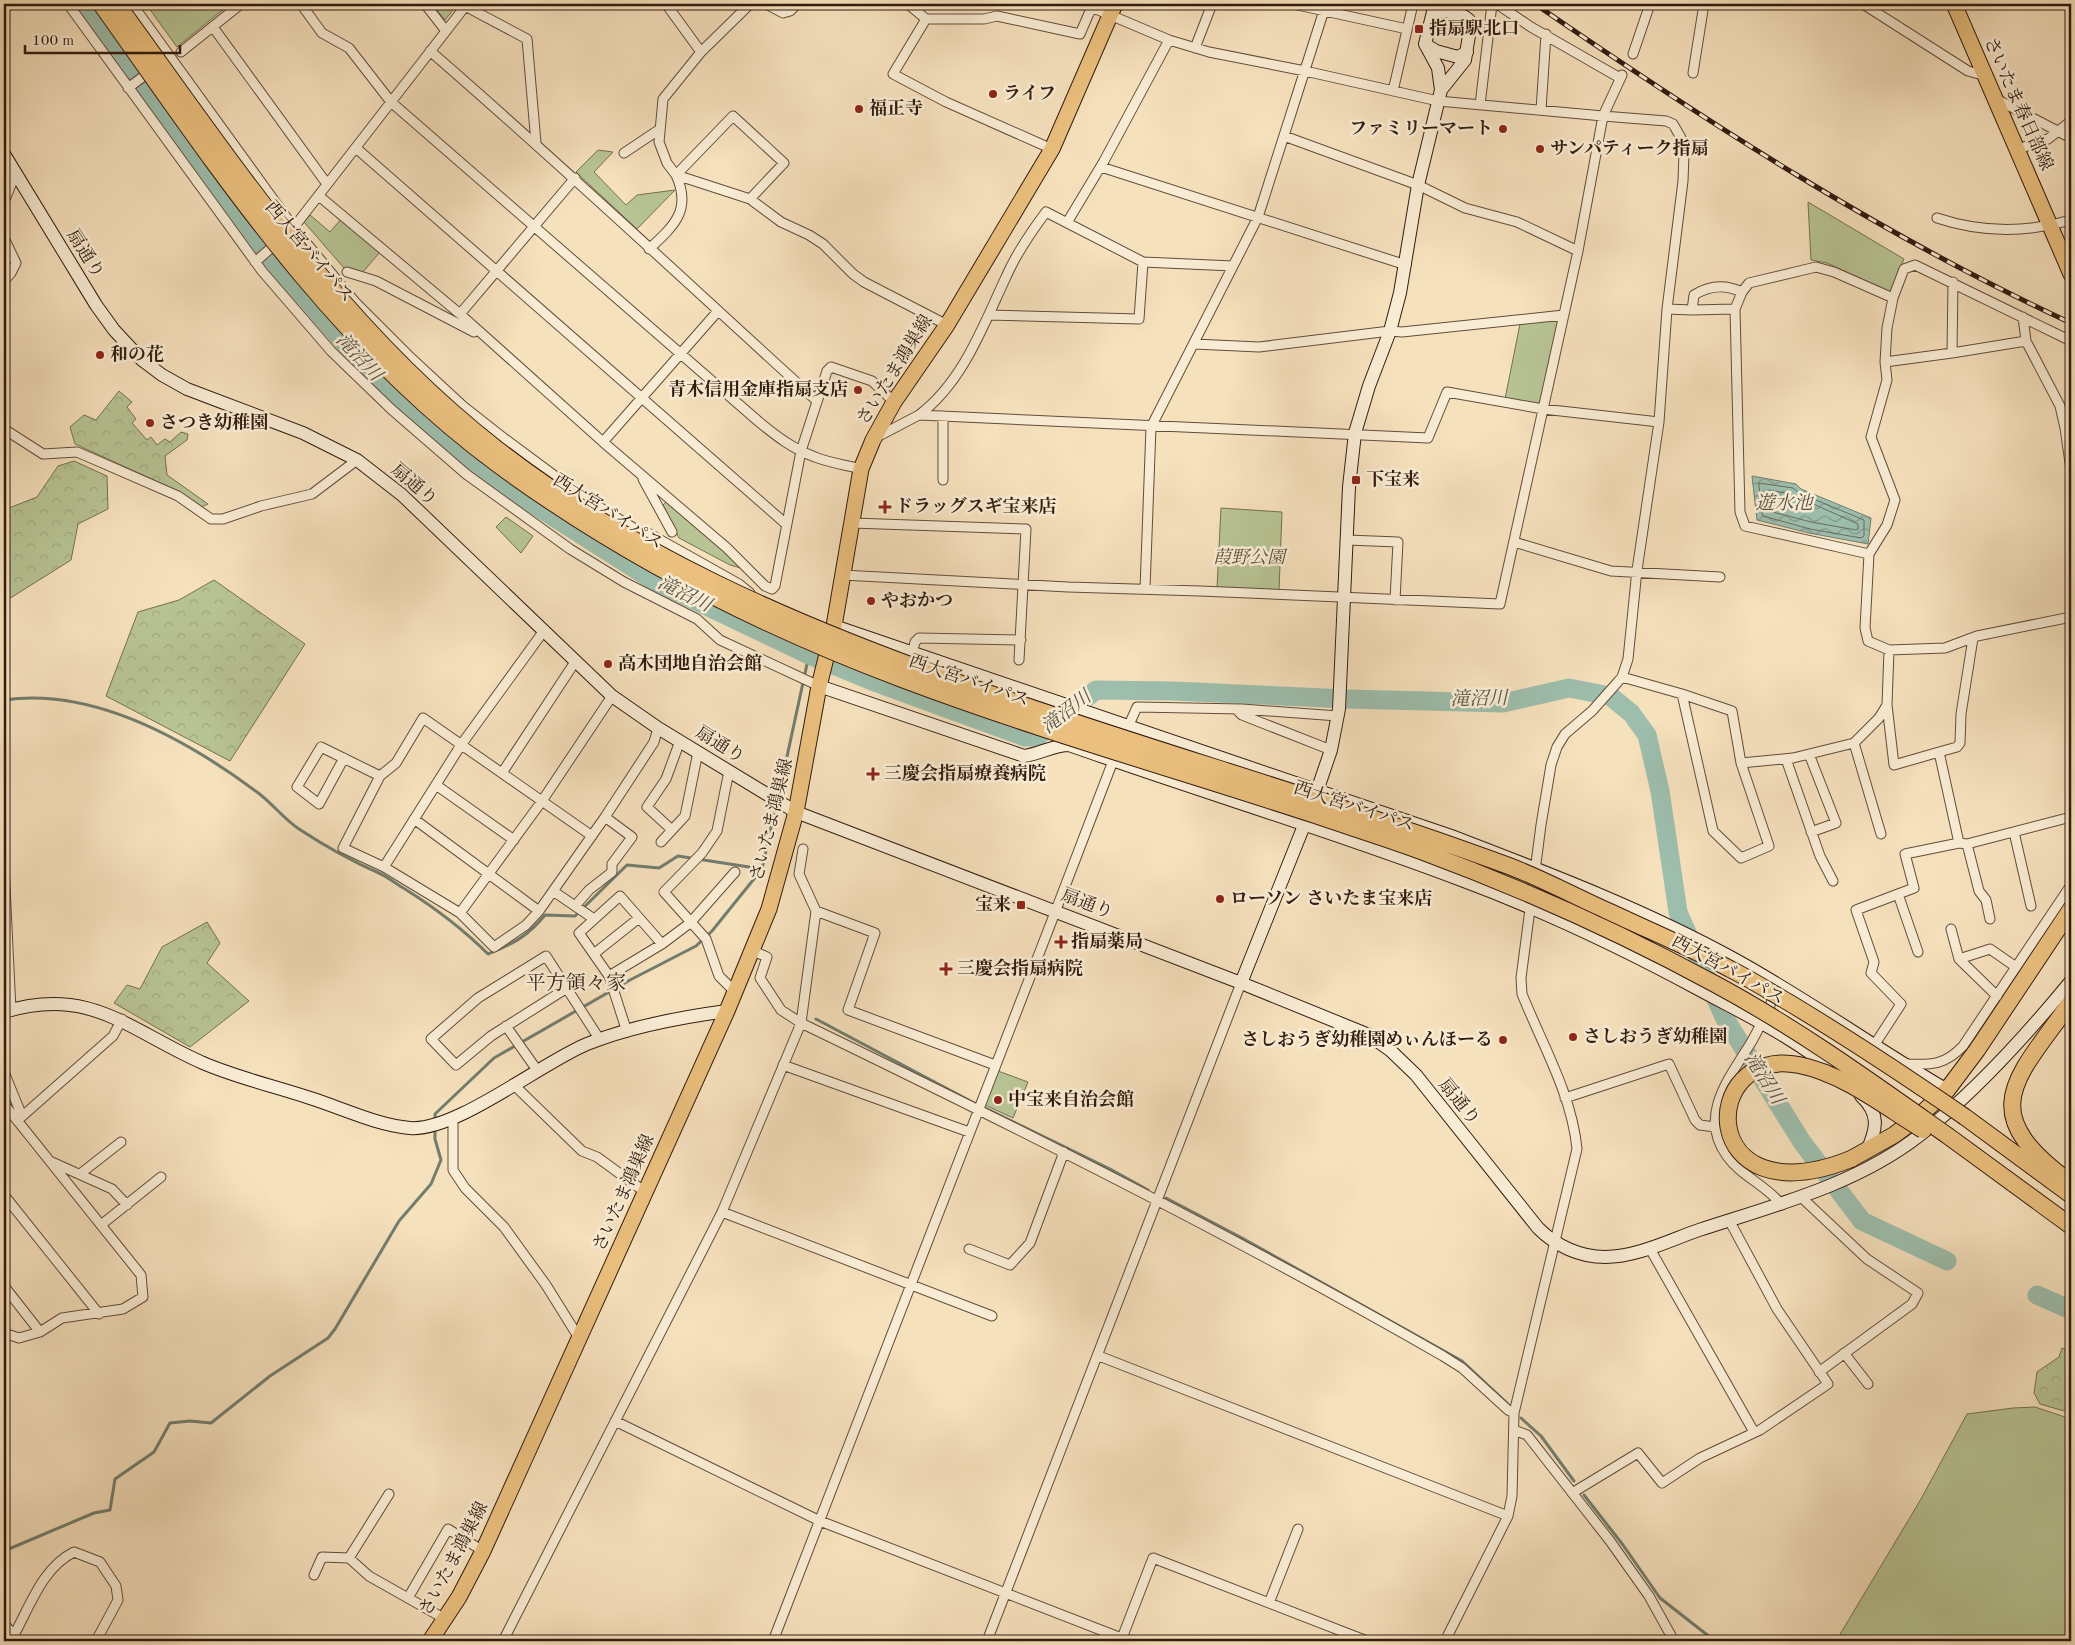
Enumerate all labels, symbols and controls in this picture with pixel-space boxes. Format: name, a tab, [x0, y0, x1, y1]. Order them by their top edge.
place label: 指扇駅北口	[1429, 18, 1519, 38]
scale bar	[25, 22, 180, 54]
marker: 指扇駅北口	[1413, 23, 1425, 35]
text: 100 m	[32, 34, 74, 49]
street label: さいたま春日部線	[1980, 34, 2057, 173]
place label: ライフ	[1003, 84, 1056, 103]
marker: ライフ	[987, 88, 999, 100]
place label: 福正寺	[869, 98, 923, 118]
marker: 福正寺	[853, 103, 865, 115]
place label: ファミリーマート	[1349, 119, 1493, 138]
marker: ファミリーマート	[1497, 123, 1509, 135]
place label: サンパティーク指扇	[1550, 138, 1708, 158]
marker: サンパティーク指扇	[1534, 143, 1546, 155]
street label: 西大宮バイパス	[262, 197, 358, 306]
street label: 扇通り	[63, 225, 109, 282]
street label: さいたま鴻巣線	[852, 311, 936, 428]
water label: 滝沼川	[332, 329, 387, 387]
place label: 和の花	[110, 344, 164, 364]
marker: 和の花	[94, 349, 106, 361]
place label: 青木信用金庫指扇支店	[668, 379, 848, 399]
marker: 青木信用金庫指扇支店	[852, 384, 864, 396]
place label: さつき幼稚園	[160, 412, 268, 432]
marker: さつき幼稚園	[144, 417, 156, 429]
street label: 扇通り	[388, 459, 442, 510]
street label: 西大宮バイパス	[550, 469, 667, 553]
place label: 下宝来	[1366, 469, 1420, 489]
marker: 下宝来	[1350, 474, 1362, 486]
water label: 遊水池	[1755, 493, 1814, 514]
place label: ドラッグスギ宝来店	[895, 496, 1056, 516]
marker: ドラッグスギ宝来店	[879, 501, 891, 513]
park label: 葭野公園	[1213, 547, 1288, 567]
water label: 滝沼川	[654, 572, 716, 617]
place label: やおかつ	[881, 591, 953, 610]
marker: やおかつ	[865, 595, 877, 607]
street label: 西大宮バイパス	[907, 650, 1032, 710]
place label: 高木団地自治会館	[618, 653, 762, 673]
marker: 高木団地自治会館	[602, 658, 614, 670]
water label: 滝沼川	[1037, 685, 1097, 738]
water label: 滝沼川	[1450, 688, 1510, 710]
street label: 扇通り	[692, 721, 749, 767]
street label: さいたま鴻巣線	[746, 756, 796, 883]
place label: 三慶会指扇療養病院	[884, 763, 1046, 783]
marker: 三慶会指扇療養病院	[866, 767, 880, 781]
street label: 西大宮バイパス	[1291, 777, 1417, 835]
street label: 扇通り	[1059, 884, 1116, 922]
place label: ローソン さいたま宝来店	[1230, 888, 1432, 908]
marker: ローソン さいたま宝来店	[1214, 893, 1226, 905]
place label: 宝来	[975, 894, 1011, 914]
marker: 宝来	[1015, 899, 1027, 911]
street label: 西大宮バイパス	[1669, 930, 1788, 1008]
place label: 指扇薬局	[1071, 931, 1143, 951]
marker: 指扇薬局	[1055, 936, 1067, 948]
place label: 三慶会指扇病院	[957, 958, 1083, 978]
marker: 三慶会指扇病院	[939, 962, 953, 976]
district label: 平方領々家	[526, 972, 626, 994]
place label: さしおうぎ幼稚園	[1583, 1026, 1727, 1046]
place label: さしおうぎ幼稚園めぃんほーる	[1241, 1029, 1493, 1049]
marker: さしおうぎ幼稚園	[1567, 1031, 1579, 1043]
marker: さしおうぎ幼稚園めぃんほーる	[1497, 1034, 1509, 1046]
water label: 滝沼川	[1740, 1049, 1789, 1110]
street label: 扇通り	[1435, 1074, 1485, 1129]
place label: 中宝来自治会館	[1008, 1089, 1134, 1109]
marker: 中宝来自治会館	[992, 1094, 1004, 1106]
street label: さいたま鴻巣線	[588, 1131, 658, 1254]
street label: さいたま鴻巣線	[415, 1498, 492, 1619]

